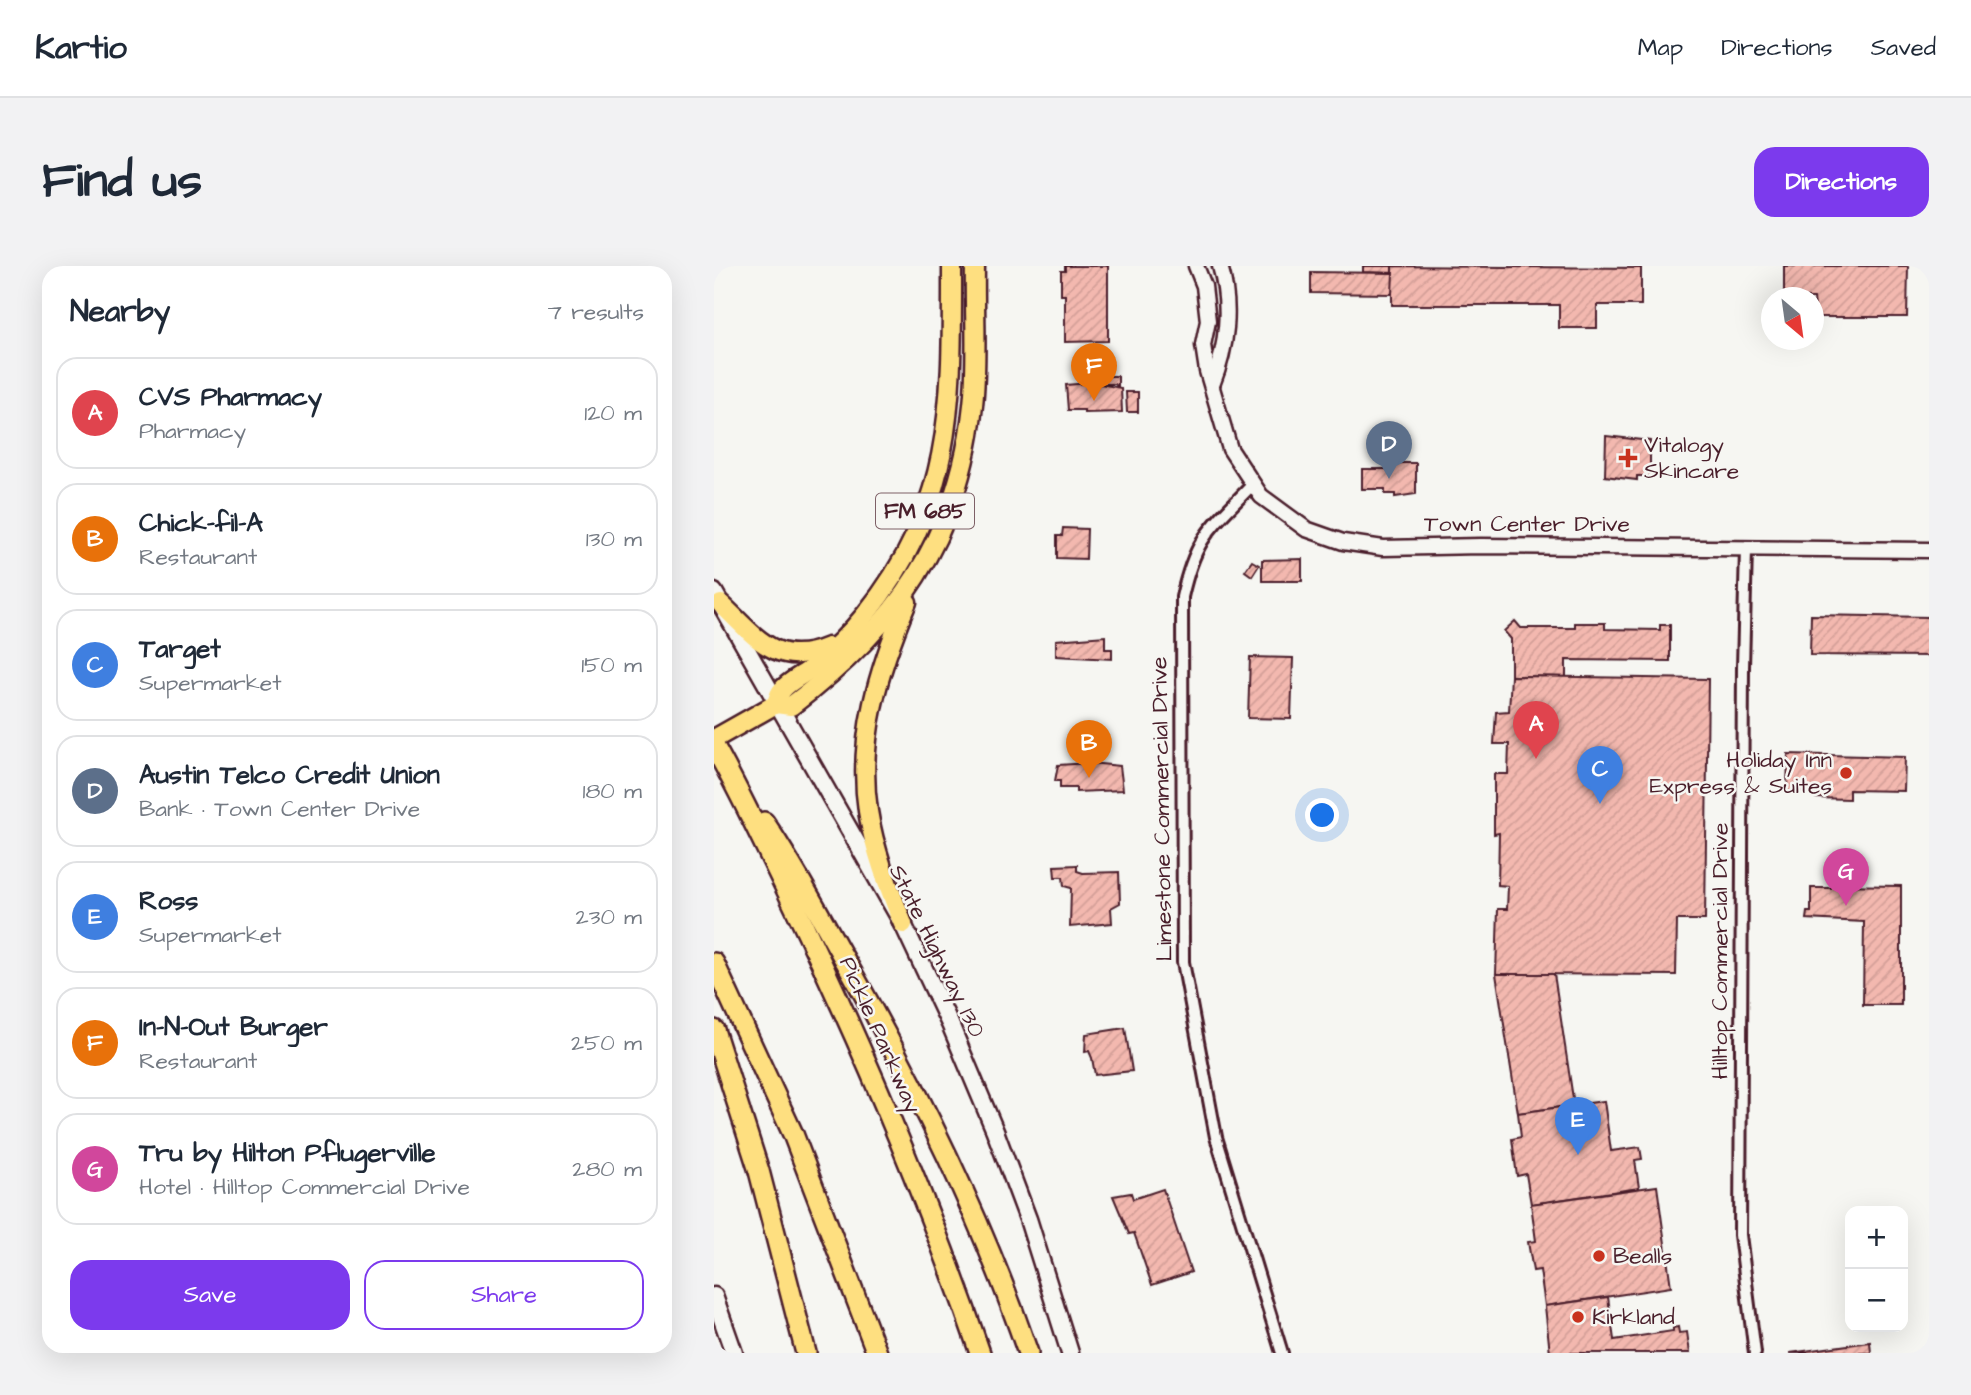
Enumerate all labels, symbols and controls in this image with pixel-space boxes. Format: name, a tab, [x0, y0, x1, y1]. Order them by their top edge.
text: Kartio	[35, 25, 127, 71]
text: Map	[1638, 31, 1683, 65]
text: Directions	[1721, 31, 1833, 65]
text: Saved	[1871, 31, 1936, 65]
button: Directions	[1754, 147, 1929, 217]
text: Find us	[42, 148, 202, 216]
north arrow	[1761, 287, 1824, 350]
text: Nearby	[70, 291, 170, 333]
text: 7 results	[548, 296, 644, 328]
pin: F	[1071, 343, 1117, 401]
text: CVS Pharmacy	[139, 379, 322, 415]
text: A	[88, 397, 102, 429]
text: 120 m	[584, 397, 642, 429]
text: Pharmacy	[139, 415, 246, 447]
pin: D	[1366, 421, 1412, 479]
place label: Vitalogy Skincare	[1644, 429, 1739, 487]
marker: Vitalogy Skincare	[1618, 448, 1638, 468]
road number: FM 685	[876, 494, 974, 528]
text: Chick-fil-A	[139, 505, 263, 541]
street label: Town Center Drive	[1424, 508, 1630, 540]
text: B	[87, 523, 103, 555]
text: 130 m	[586, 523, 642, 555]
text: Restaurant	[139, 541, 257, 573]
text: Target	[139, 631, 221, 667]
text: C	[87, 649, 103, 681]
text: 150 m	[581, 649, 642, 681]
street label: Limestone Commercial Drive	[1143, 656, 1181, 962]
text: Supermarket	[139, 667, 282, 699]
pin: A	[1513, 701, 1559, 759]
pin: B	[1066, 720, 1112, 778]
place label: Holiday Inn Express & Suites	[1649, 744, 1832, 802]
pin: C	[1577, 746, 1623, 804]
text: Austin Telco Credit Union	[139, 757, 440, 793]
marker: Holiday Inn Express & Suites	[1838, 765, 1854, 781]
text: D	[88, 775, 102, 807]
text: 180 m	[583, 775, 642, 807]
text: Bank · Town Center Drive	[139, 793, 420, 825]
your location	[1305, 798, 1339, 832]
street label: Hilltop Commercial Drive	[1704, 822, 1736, 1080]
pin: G	[1823, 848, 1869, 906]
street label: State Highway 130	[880, 859, 993, 1043]
text: Ross	[139, 883, 198, 919]
text: E	[88, 901, 102, 933]
text: 230 m	[576, 901, 642, 933]
text: Supermarket	[139, 919, 282, 951]
street label: Pickle Parkway	[830, 952, 929, 1119]
text: In-N-Out Burger	[139, 1009, 328, 1045]
text: F	[87, 1027, 103, 1059]
text: 250 m	[571, 1027, 642, 1059]
text: Restaurant	[139, 1045, 257, 1077]
pin: E	[1555, 1097, 1601, 1155]
text: Tru by Hilton Pflugerville	[139, 1135, 436, 1171]
text: G	[87, 1153, 103, 1185]
text: 280 m	[572, 1153, 642, 1185]
text: Hotel · Hilltop Commercial Drive	[139, 1171, 470, 1203]
map controls	[1845, 1206, 1908, 1332]
button: +	[1845, 1206, 1908, 1269]
place label: Bealls	[1613, 1240, 1672, 1272]
marker: Bealls	[1591, 1248, 1607, 1264]
button: Save	[70, 1260, 350, 1330]
button: Share	[364, 1260, 644, 1330]
button: −	[1845, 1269, 1908, 1332]
place label: Kirkland	[1592, 1301, 1675, 1333]
marker: Kirkland	[1570, 1309, 1586, 1325]

